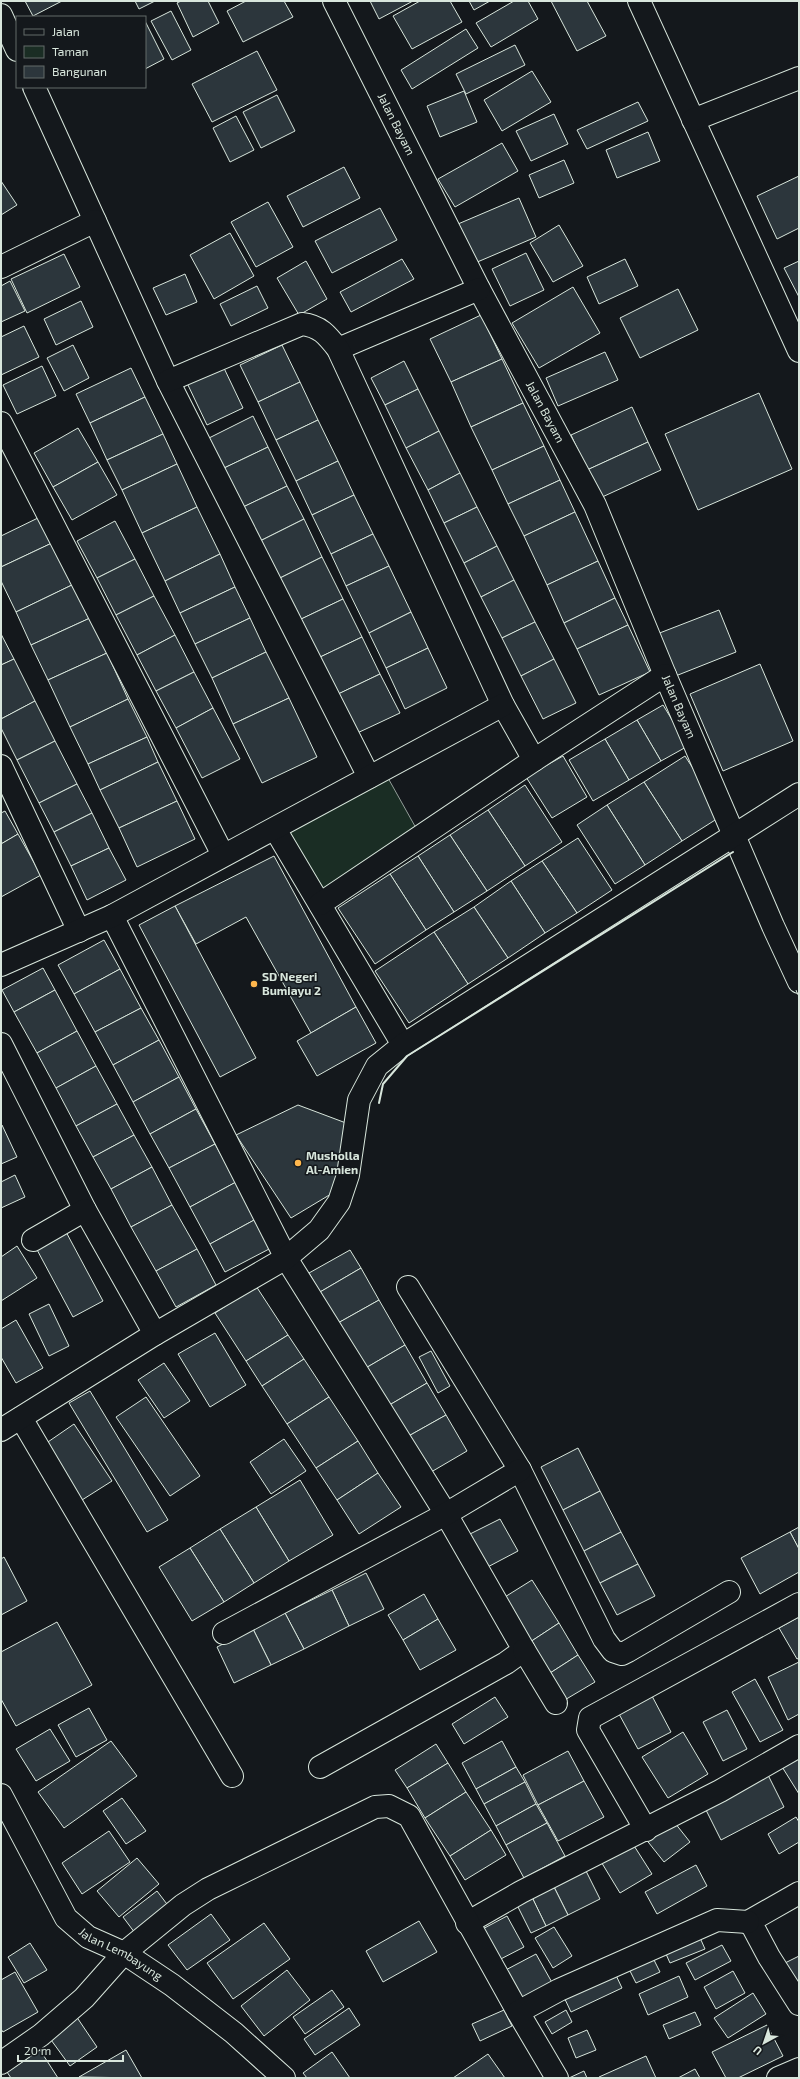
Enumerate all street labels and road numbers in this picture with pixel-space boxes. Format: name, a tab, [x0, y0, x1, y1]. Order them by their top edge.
street label: Jalan Bayam	[375, 90, 418, 157]
street label: Jalan Bayam	[524, 378, 568, 445]
street label: Jalan Bayam	[660, 672, 699, 740]
street label: Jalan Lembayung	[76, 1924, 166, 1983]

